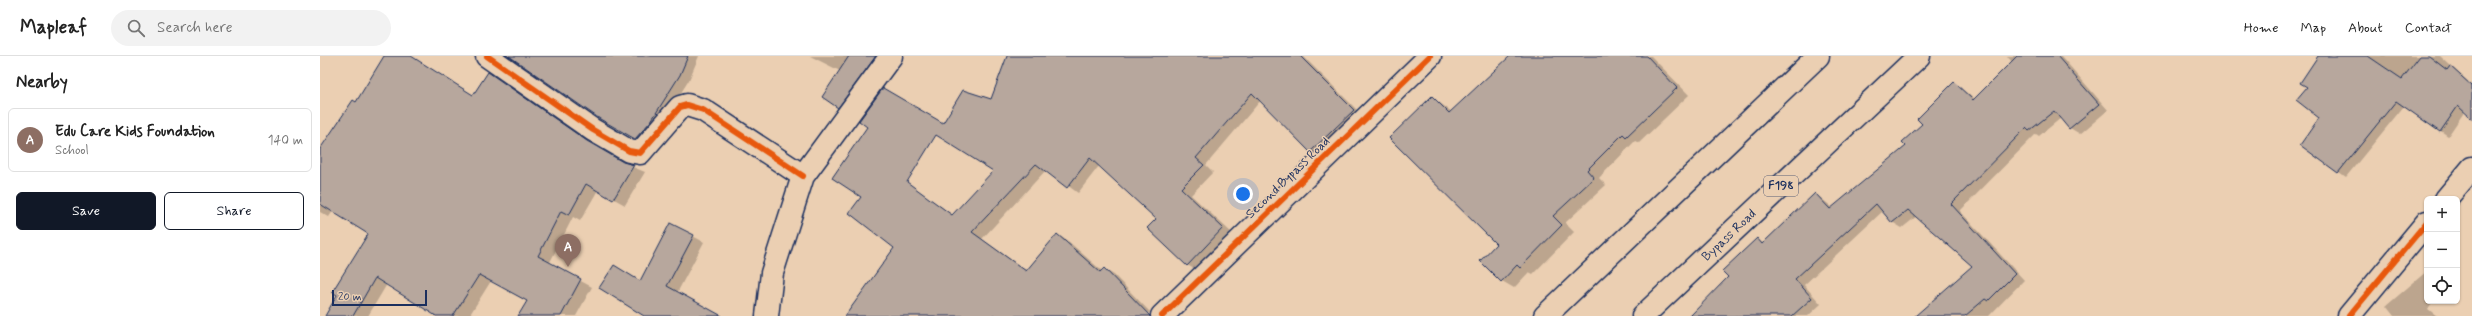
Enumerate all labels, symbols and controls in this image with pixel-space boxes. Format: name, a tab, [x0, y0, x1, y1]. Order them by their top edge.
search box	[111, 10, 391, 46]
text: Mapleaf	[20, 15, 87, 40]
icon: search	[125, 17, 147, 39]
text: Search here	[157, 18, 233, 38]
text: Home	[2244, 19, 2278, 37]
text: Map	[2300, 19, 2326, 37]
text: About	[2348, 19, 2383, 37]
text: Contact	[2405, 19, 2452, 37]
text: Nearby	[16, 71, 68, 93]
text: Edu Care Kids Foundation	[55, 122, 215, 142]
text: A	[26, 132, 34, 149]
text: 140 m	[268, 132, 303, 149]
street label: Second Bypass Road	[1242, 133, 1334, 223]
text: School	[55, 142, 89, 159]
road number: F198	[1764, 176, 1798, 196]
your location	[1233, 184, 1253, 204]
button: Save	[16, 192, 156, 230]
button: Share	[164, 192, 304, 230]
map controls	[2424, 196, 2460, 304]
button: +	[2424, 196, 2460, 232]
street label: Bypass Road	[1698, 205, 1760, 265]
button: −	[2424, 232, 2460, 268]
pin: A	[555, 234, 581, 267]
button: locate	[2424, 268, 2460, 304]
scale bar	[332, 288, 427, 307]
text: 20 m	[338, 290, 361, 304]

